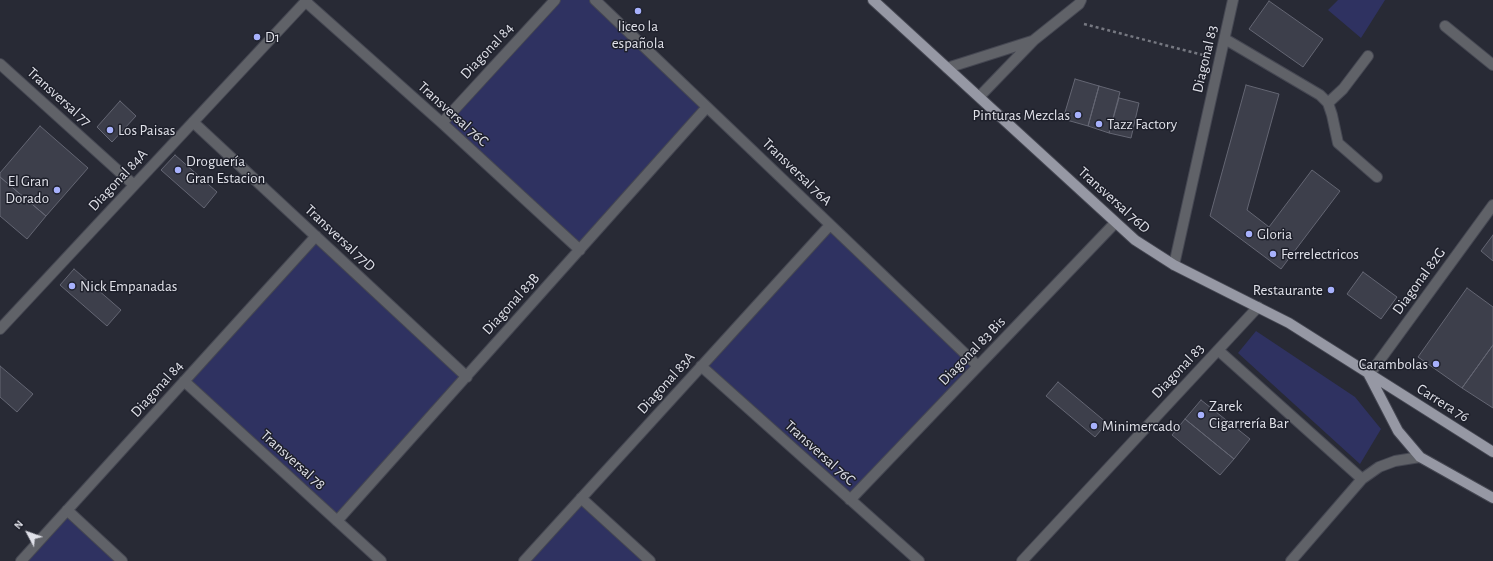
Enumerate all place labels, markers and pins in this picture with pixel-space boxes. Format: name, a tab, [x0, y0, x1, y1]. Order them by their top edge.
marker: liceo la española	[633, 6, 643, 16]
place label: liceo la española	[612, 17, 664, 52]
place label: D1	[265, 28, 280, 46]
marker: D1	[252, 32, 262, 42]
place label: Pinturas Mezclas	[973, 106, 1070, 124]
marker: Pinturas Mezclas	[1073, 110, 1083, 120]
place label: Tazz Factory	[1107, 115, 1177, 133]
marker: Tazz Factory	[1094, 119, 1104, 129]
place label: Los Paisas	[118, 121, 175, 139]
marker: Los Paisas	[105, 125, 115, 135]
place label: Droguería Gran Estacion	[186, 152, 265, 187]
marker: Droguería Gran Estacion	[173, 165, 183, 175]
place label: El Gran Dorado	[5, 172, 49, 207]
marker: El Gran Dorado	[52, 185, 62, 195]
place label: Gloria	[1257, 225, 1292, 243]
marker: Gloria	[1244, 229, 1254, 239]
place label: Ferrelectricos	[1281, 245, 1359, 263]
marker: Ferrelectricos	[1268, 249, 1278, 259]
place label: Nick Empanadas	[80, 277, 177, 295]
marker: Nick Empanadas	[67, 281, 77, 291]
place label: Restaurante	[1253, 281, 1323, 299]
marker: Restaurante	[1326, 285, 1336, 295]
place label: Carambolas	[1359, 355, 1428, 373]
marker: Carambolas	[1431, 359, 1441, 369]
place label: Zarek Cigarrería Bar	[1209, 397, 1288, 432]
marker: Zarek Cigarrería Bar	[1196, 410, 1206, 420]
place label: Minimercado	[1102, 417, 1180, 435]
marker: Minimercado	[1089, 421, 1099, 431]

